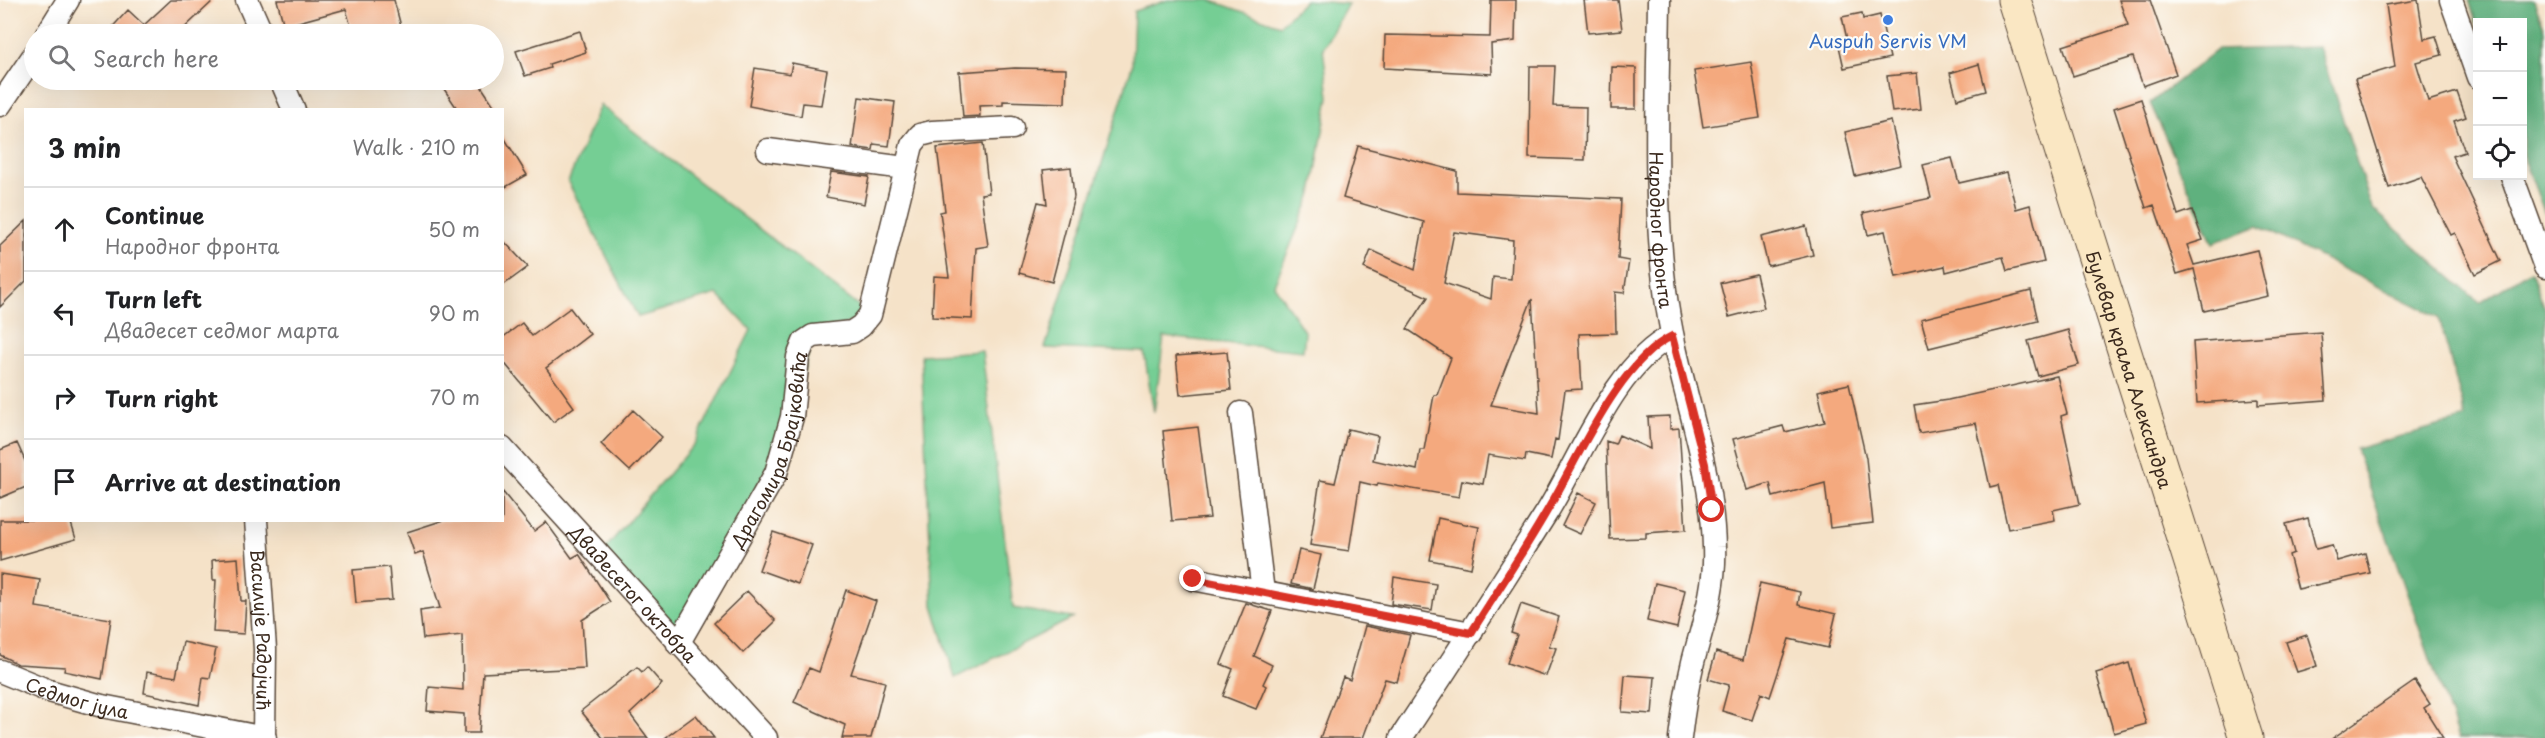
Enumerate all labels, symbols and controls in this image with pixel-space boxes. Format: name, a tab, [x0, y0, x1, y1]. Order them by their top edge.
marker: Auspuh Servis VM	[1881, 13, 1895, 27]
map controls	[2473, 18, 2527, 180]
button: +	[2473, 18, 2527, 72]
search box	[24, 24, 504, 90]
place label: Auspuh Servis VM	[1809, 27, 1967, 54]
icon: search	[45, 41, 78, 74]
text: Search here	[93, 41, 219, 74]
button: −	[2473, 72, 2527, 126]
button: locate	[2473, 126, 2527, 180]
text: 3 min	[48, 128, 121, 167]
text: Walk · 210 m	[353, 132, 480, 162]
street label: Народног фронта	[1644, 151, 1681, 310]
text: Continue	[105, 198, 204, 231]
icon: ahead	[48, 213, 81, 246]
text: 50 m	[428, 214, 480, 244]
text: Народног фронта	[105, 231, 280, 261]
street label: Булевар краља Александра	[2080, 247, 2180, 492]
text: Turn left	[105, 282, 202, 315]
icon: left	[48, 297, 81, 330]
text: 90 m	[429, 298, 480, 328]
text: Двадесет седмог марта	[105, 315, 339, 345]
street label: Драгомира Брајковића	[722, 345, 813, 553]
icon: right	[48, 381, 81, 414]
text: Turn right	[105, 381, 218, 414]
text: 70 m	[430, 382, 480, 412]
icon: arrive	[48, 465, 81, 498]
text: Arrive at destination	[105, 465, 341, 498]
route start	[1698, 496, 1724, 522]
street label: Двадесетог октобра	[563, 517, 704, 669]
street label: Василије Радојчић	[245, 548, 279, 711]
route end	[1179, 565, 1205, 591]
street label: Седмог јула	[22, 669, 132, 725]

